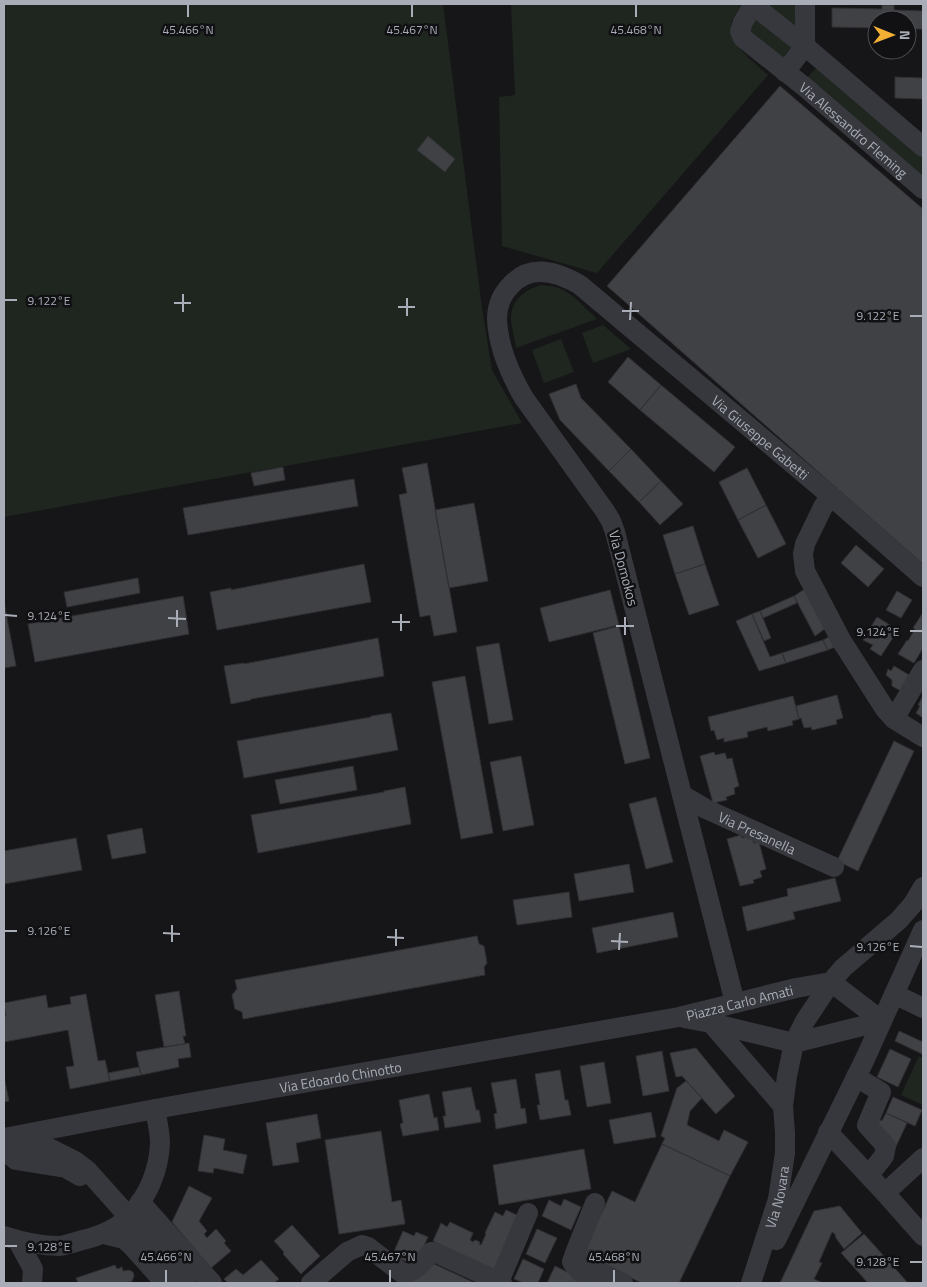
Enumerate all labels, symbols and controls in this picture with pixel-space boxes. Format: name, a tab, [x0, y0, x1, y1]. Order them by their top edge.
north arrow	[867, 10, 917, 60]
text: 45.466°N	[162, 20, 214, 39]
text: 45.467°N	[386, 20, 438, 39]
text: 45.468°N	[610, 20, 662, 39]
text: N	[895, 30, 916, 40]
street label: Via Alessandro Fleming	[795, 76, 913, 182]
text: 9.122°E	[28, 291, 71, 310]
text: 9.122°E	[857, 306, 900, 325]
street label: Via Giuseppe Gabetti	[707, 390, 814, 484]
street label: Via Domokos	[604, 528, 644, 608]
text: 9.124°E	[28, 606, 71, 625]
text: 9.124°E	[857, 622, 900, 641]
street label: Via Presanella	[715, 805, 799, 859]
text: 9.126°E	[28, 921, 71, 940]
text: 9.126°E	[857, 937, 900, 956]
street label: Piazza Carlo Amati	[684, 979, 795, 1025]
street label: Via Edoardo Chinotto	[278, 1055, 403, 1097]
street label: Via Novara	[759, 1164, 793, 1231]
text: 9.128°E	[28, 1237, 71, 1256]
text: 45.466°N	[140, 1247, 192, 1266]
text: 45.467°N	[364, 1247, 416, 1266]
text: 45.468°N	[588, 1247, 640, 1266]
text: 9.128°E	[857, 1252, 900, 1271]

